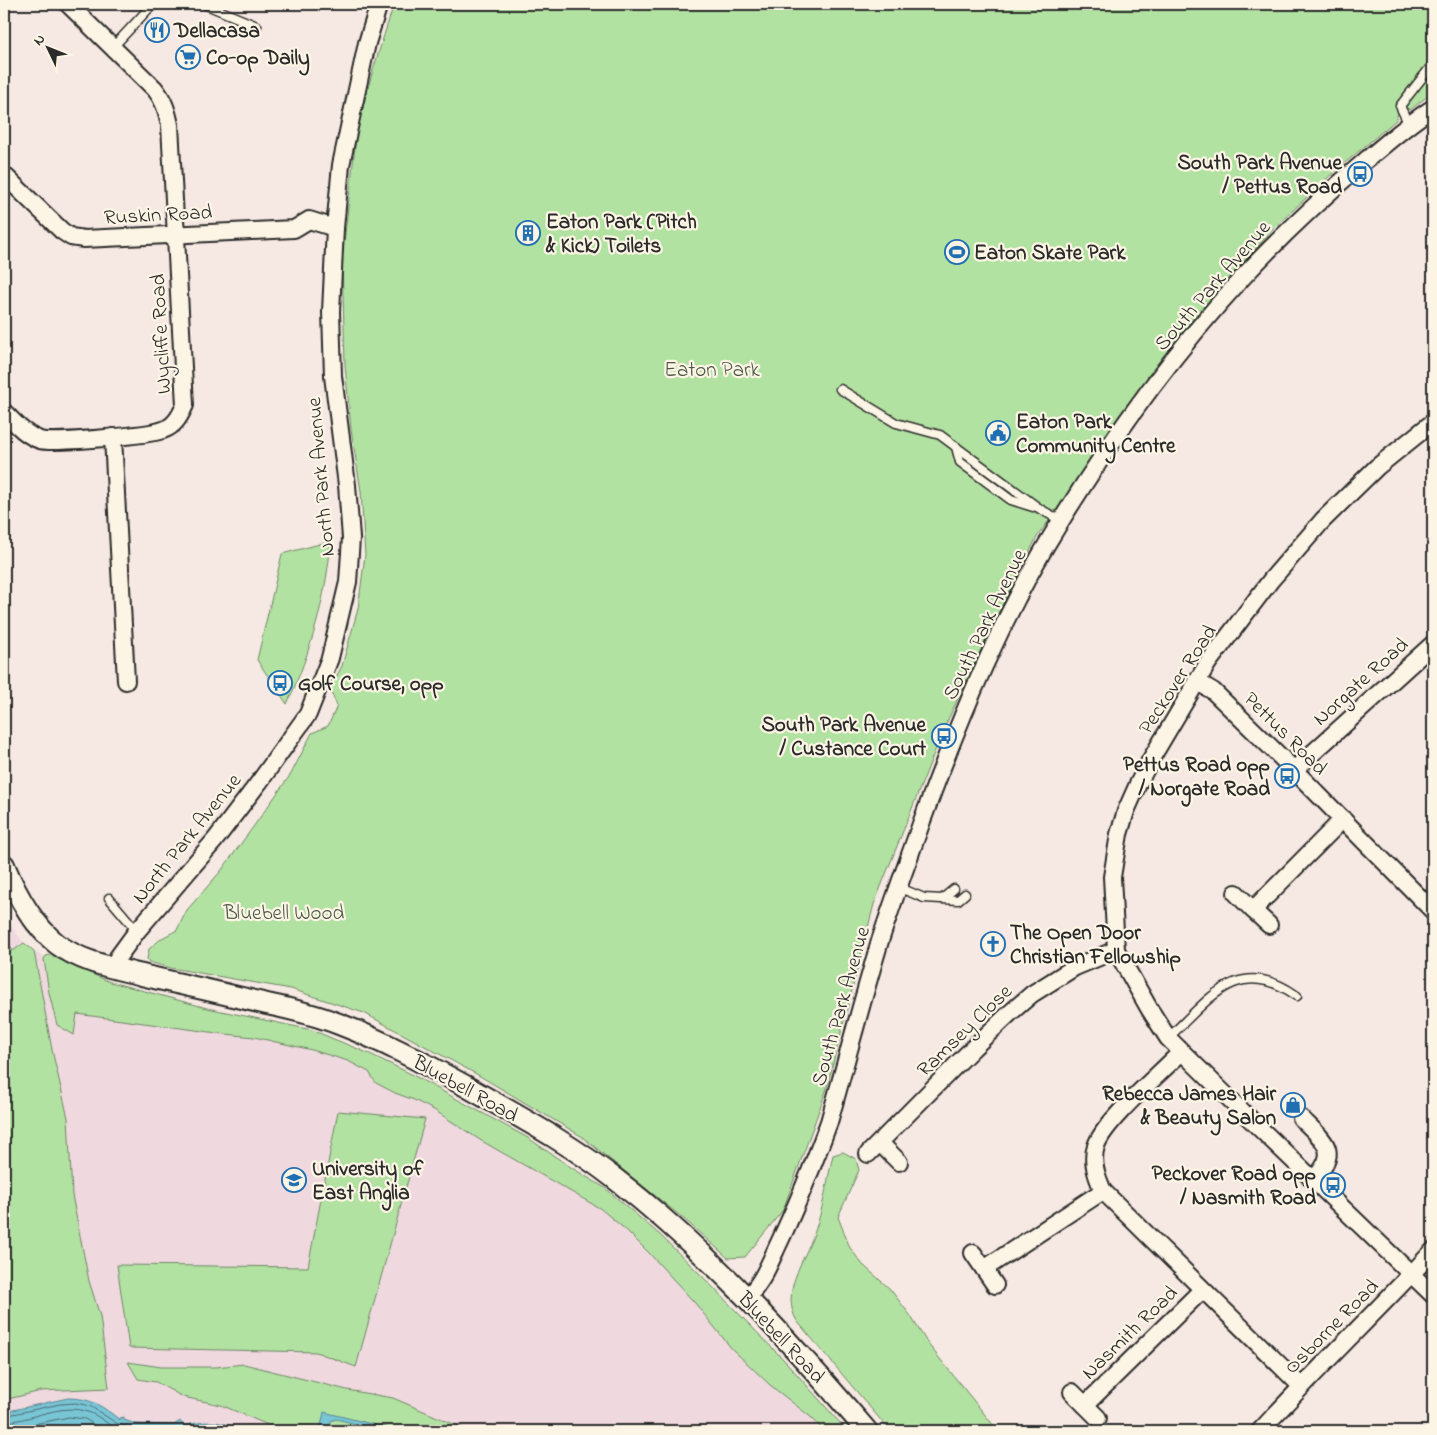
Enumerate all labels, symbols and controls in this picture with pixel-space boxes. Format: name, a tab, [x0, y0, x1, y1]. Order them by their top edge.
restaurant icon: Dellacasa	[144, 17, 170, 43]
place label: Dellacasa	[173, 17, 260, 47]
north arrow	[22, 22, 72, 72]
text: N	[29, 30, 50, 51]
supermarket icon: Co-op Daily	[175, 44, 201, 70]
place label: Co-op Daily	[206, 44, 310, 76]
place label: South Park Avenue / Pettus Road	[1177, 149, 1343, 203]
bus stop icon: South Park Avenue / Pettus Road	[1347, 161, 1373, 187]
street label: Ruskin Road	[103, 198, 213, 234]
place label: Eaton Park (Pitch & Kick) Toilets	[545, 208, 697, 262]
street label: South Park Avenue	[1148, 214, 1279, 358]
building icon: Eaton Park (Pitch & Kick) Toilets	[515, 220, 541, 246]
sports icon: Eaton Skate Park	[944, 239, 970, 265]
place label: Eaton Skate Park	[974, 239, 1126, 269]
street label: Wycliffe Road	[144, 273, 182, 395]
park label: Eaton Park	[664, 356, 761, 386]
street label: North Park Avenue	[300, 395, 344, 558]
place label: Eaton Park Community Centre	[1016, 408, 1176, 464]
public building icon: Eaton Park Community Centre	[985, 420, 1011, 446]
street label: South Park Avenue	[936, 544, 1036, 705]
street label: Peckover Road	[1132, 619, 1225, 741]
street label: Norgate Road	[1307, 631, 1417, 735]
bus stop icon: Golf Course, opp	[267, 670, 293, 696]
place label: Golf Course, opp	[298, 670, 444, 700]
street label: Pettus Road	[1236, 686, 1334, 783]
place label: South Park Avenue / Custance Court	[761, 711, 927, 765]
bus stop icon: South Park Avenue / Custance Court	[931, 723, 957, 749]
place label: Pettus Road opp / Norgate Road	[1123, 751, 1270, 807]
bus stop icon: Pettus Road opp / Norgate Road	[1274, 763, 1300, 789]
street label: North Park Avenue	[126, 767, 250, 911]
park label: Bluebell Wood	[223, 899, 344, 929]
place label: The Open Door Christian Fellowship	[1010, 919, 1181, 973]
street label: South Park Avenue	[805, 923, 879, 1090]
church icon: The Open Door Christian Fellowship	[980, 931, 1006, 957]
street label: Ramsey Close	[911, 978, 1022, 1086]
street label: Bluebell Road	[406, 1048, 523, 1131]
place label: Rebecca James Hair & Beauty Salon	[1102, 1080, 1276, 1136]
shop icon: Rebecca James Hair & Beauty Salon	[1280, 1092, 1306, 1118]
place label: University of East Anglia	[312, 1155, 424, 1211]
place label: Peckover Road opp / Nasmith Road	[1152, 1160, 1316, 1214]
school or university icon: University of East Anglia	[281, 1167, 307, 1193]
bus stop icon: Peckover Road opp / Nasmith Road	[1320, 1172, 1346, 1198]
street label: Osborne Road	[1278, 1273, 1387, 1382]
street label: Nasmith Road	[1075, 1279, 1186, 1387]
street label: Bluebell Road	[729, 1285, 831, 1391]

